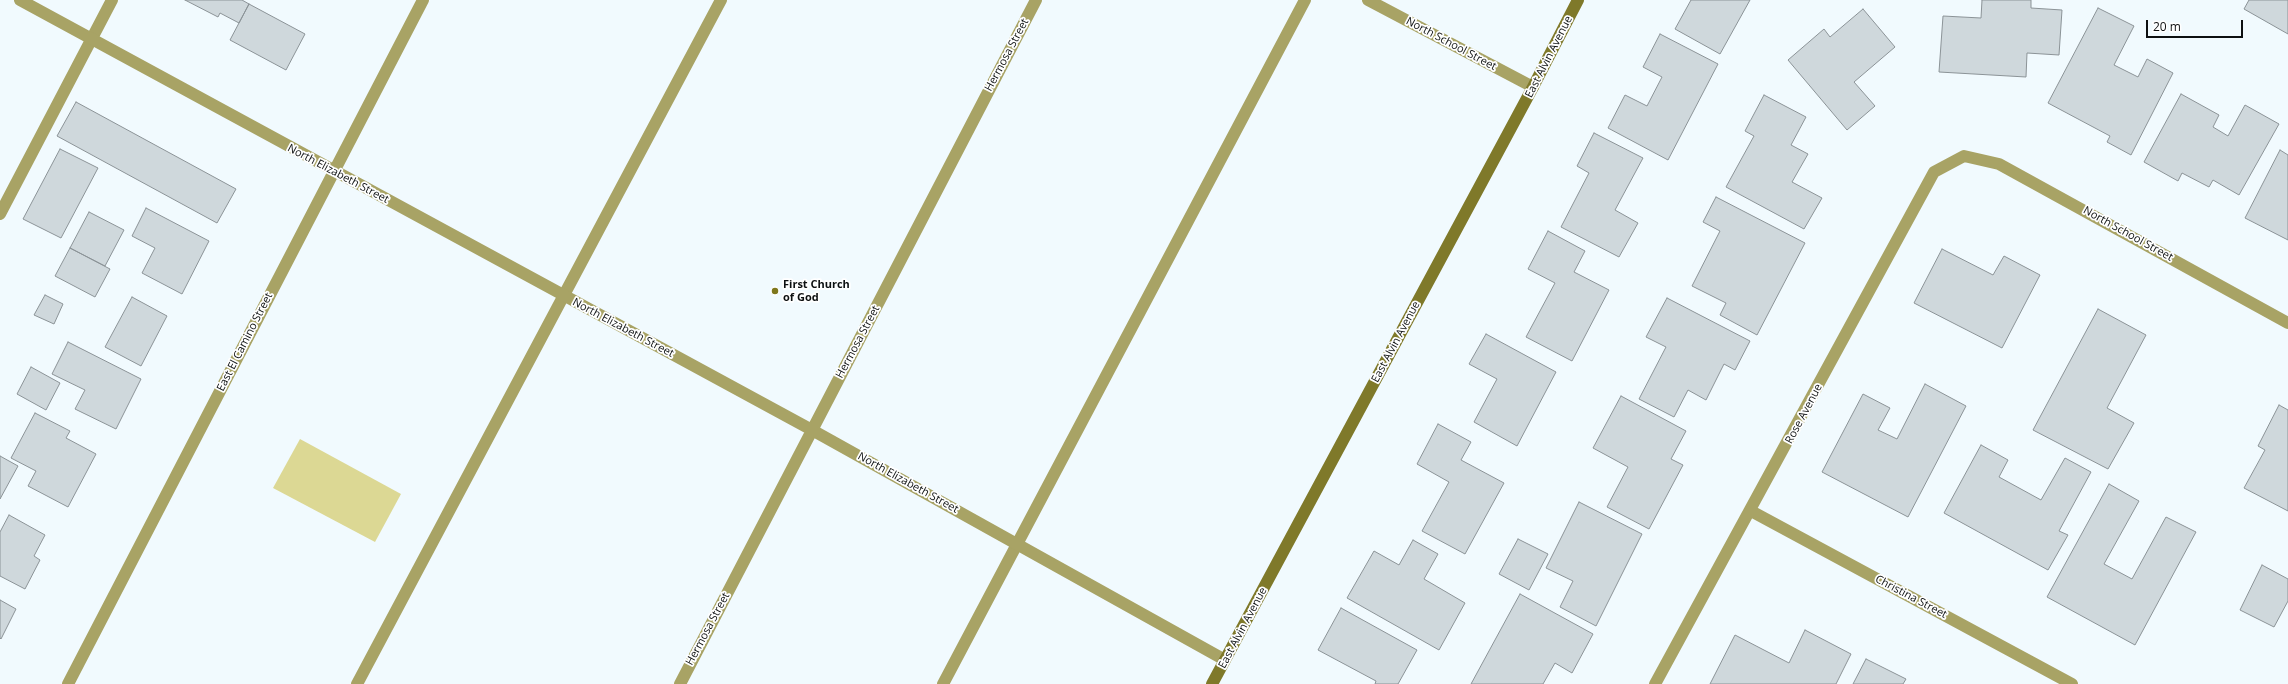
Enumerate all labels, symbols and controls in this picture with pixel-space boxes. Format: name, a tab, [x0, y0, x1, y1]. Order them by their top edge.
scale bar	[2148, 12, 2245, 38]
street label: East Alvin Avenue	[1523, 14, 1575, 100]
street label: North School Street	[1404, 15, 1498, 73]
street label: Hermosa Street	[982, 16, 1032, 94]
text: 20 m	[2153, 18, 2181, 35]
street label: North Elizabeth Street	[285, 142, 391, 206]
street label: North School Street	[2081, 204, 2175, 264]
place label: First Church of God	[783, 278, 850, 304]
marker: First Church of God	[770, 286, 780, 296]
street label: East El Camino Street	[214, 290, 276, 394]
street label: North Elizabeth Street	[570, 296, 676, 360]
street label: East Alvin Avenue	[1369, 299, 1423, 385]
street label: Hermosa Street	[833, 303, 883, 381]
street label: Rose Avenue	[1783, 382, 1825, 446]
street label: North Elizabeth Street	[855, 450, 961, 516]
street label: Christina Street	[1873, 573, 1949, 621]
street label: East Alvin Avenue	[1216, 585, 1270, 671]
street label: Hermosa Street	[683, 590, 733, 668]

